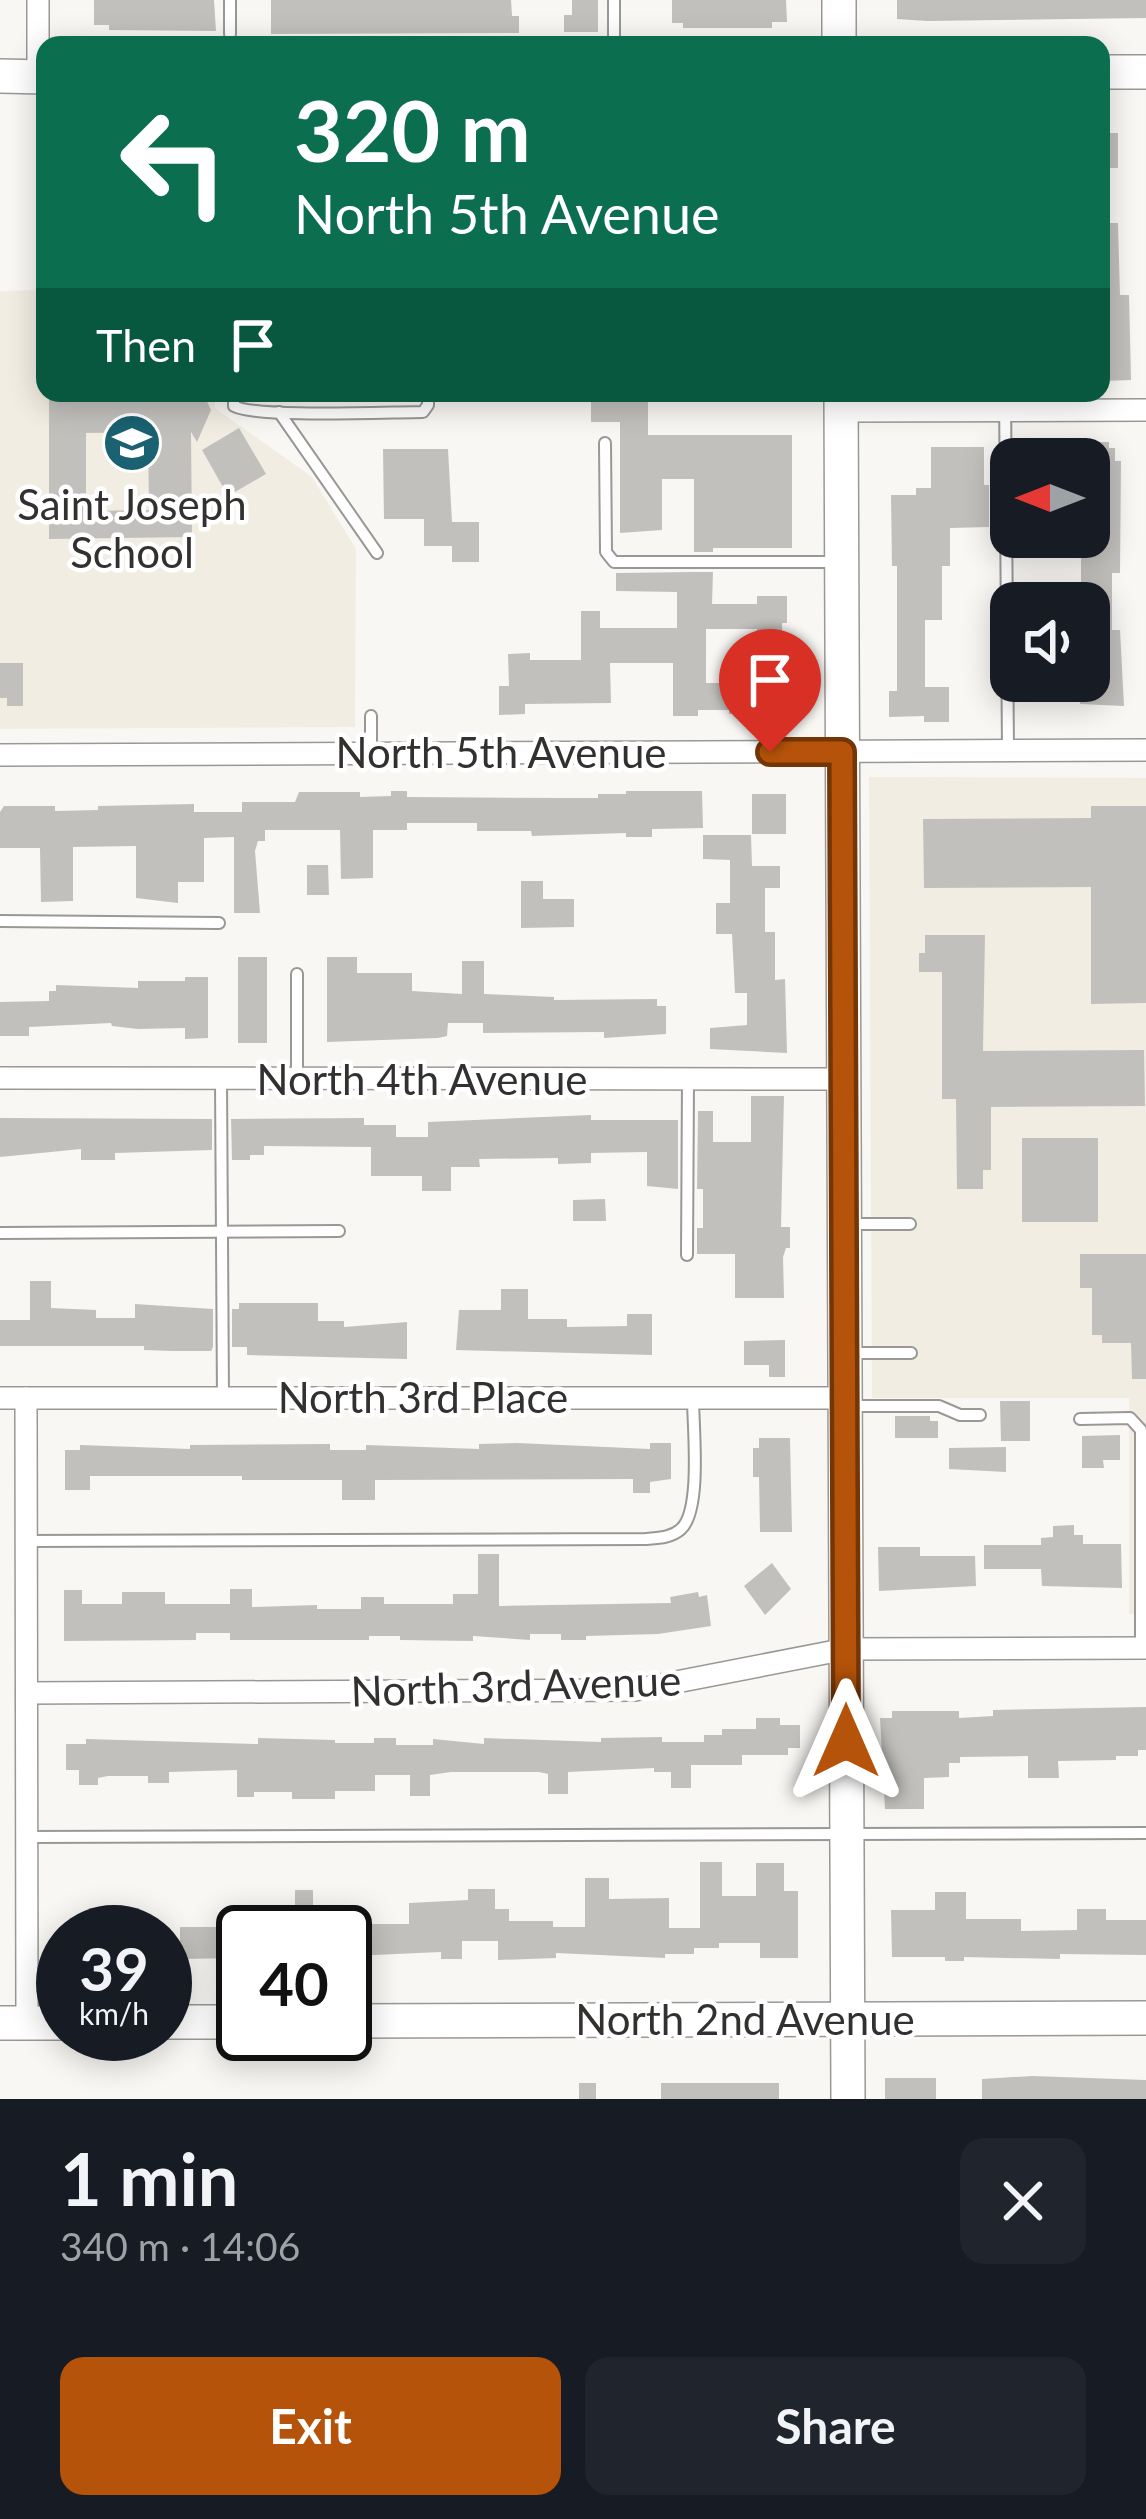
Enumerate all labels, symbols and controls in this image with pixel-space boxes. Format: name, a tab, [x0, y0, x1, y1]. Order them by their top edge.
text: 320 m	[294, 79, 531, 180]
icon: left	[96, 84, 252, 240]
text: North 5th Avenue	[294, 181, 720, 246]
icon: arrive	[220, 312, 286, 378]
text: Then	[96, 318, 196, 372]
school or university icon: Saint Joseph School	[101, 412, 163, 474]
north arrow	[990, 438, 1110, 558]
map controls	[990, 438, 1110, 702]
place label: Saint Joseph School	[17, 479, 247, 577]
button: sound	[990, 582, 1110, 702]
pin	[719, 629, 821, 752]
icon: arrive	[737, 647, 803, 713]
street label: North 5th Avenue	[335, 727, 667, 777]
street label: North 4th Avenue	[256, 1054, 588, 1104]
street label: North 3rd Place	[278, 1372, 568, 1422]
street label: North 3rd Avenue	[350, 1654, 682, 1716]
position arrow	[783, 1678, 909, 1804]
speed limit sign: 40	[216, 1905, 372, 2061]
text: 39	[79, 1932, 149, 2004]
street label: North 2nd Avenue	[575, 1994, 915, 2044]
text: km/h	[79, 1995, 149, 2031]
text: 1 min	[60, 2135, 238, 2221]
button: close	[960, 2138, 1086, 2264]
text: 340 m · 14:06	[60, 2223, 300, 2269]
button: Exit	[60, 2357, 561, 2495]
button: Share	[585, 2357, 1086, 2495]

